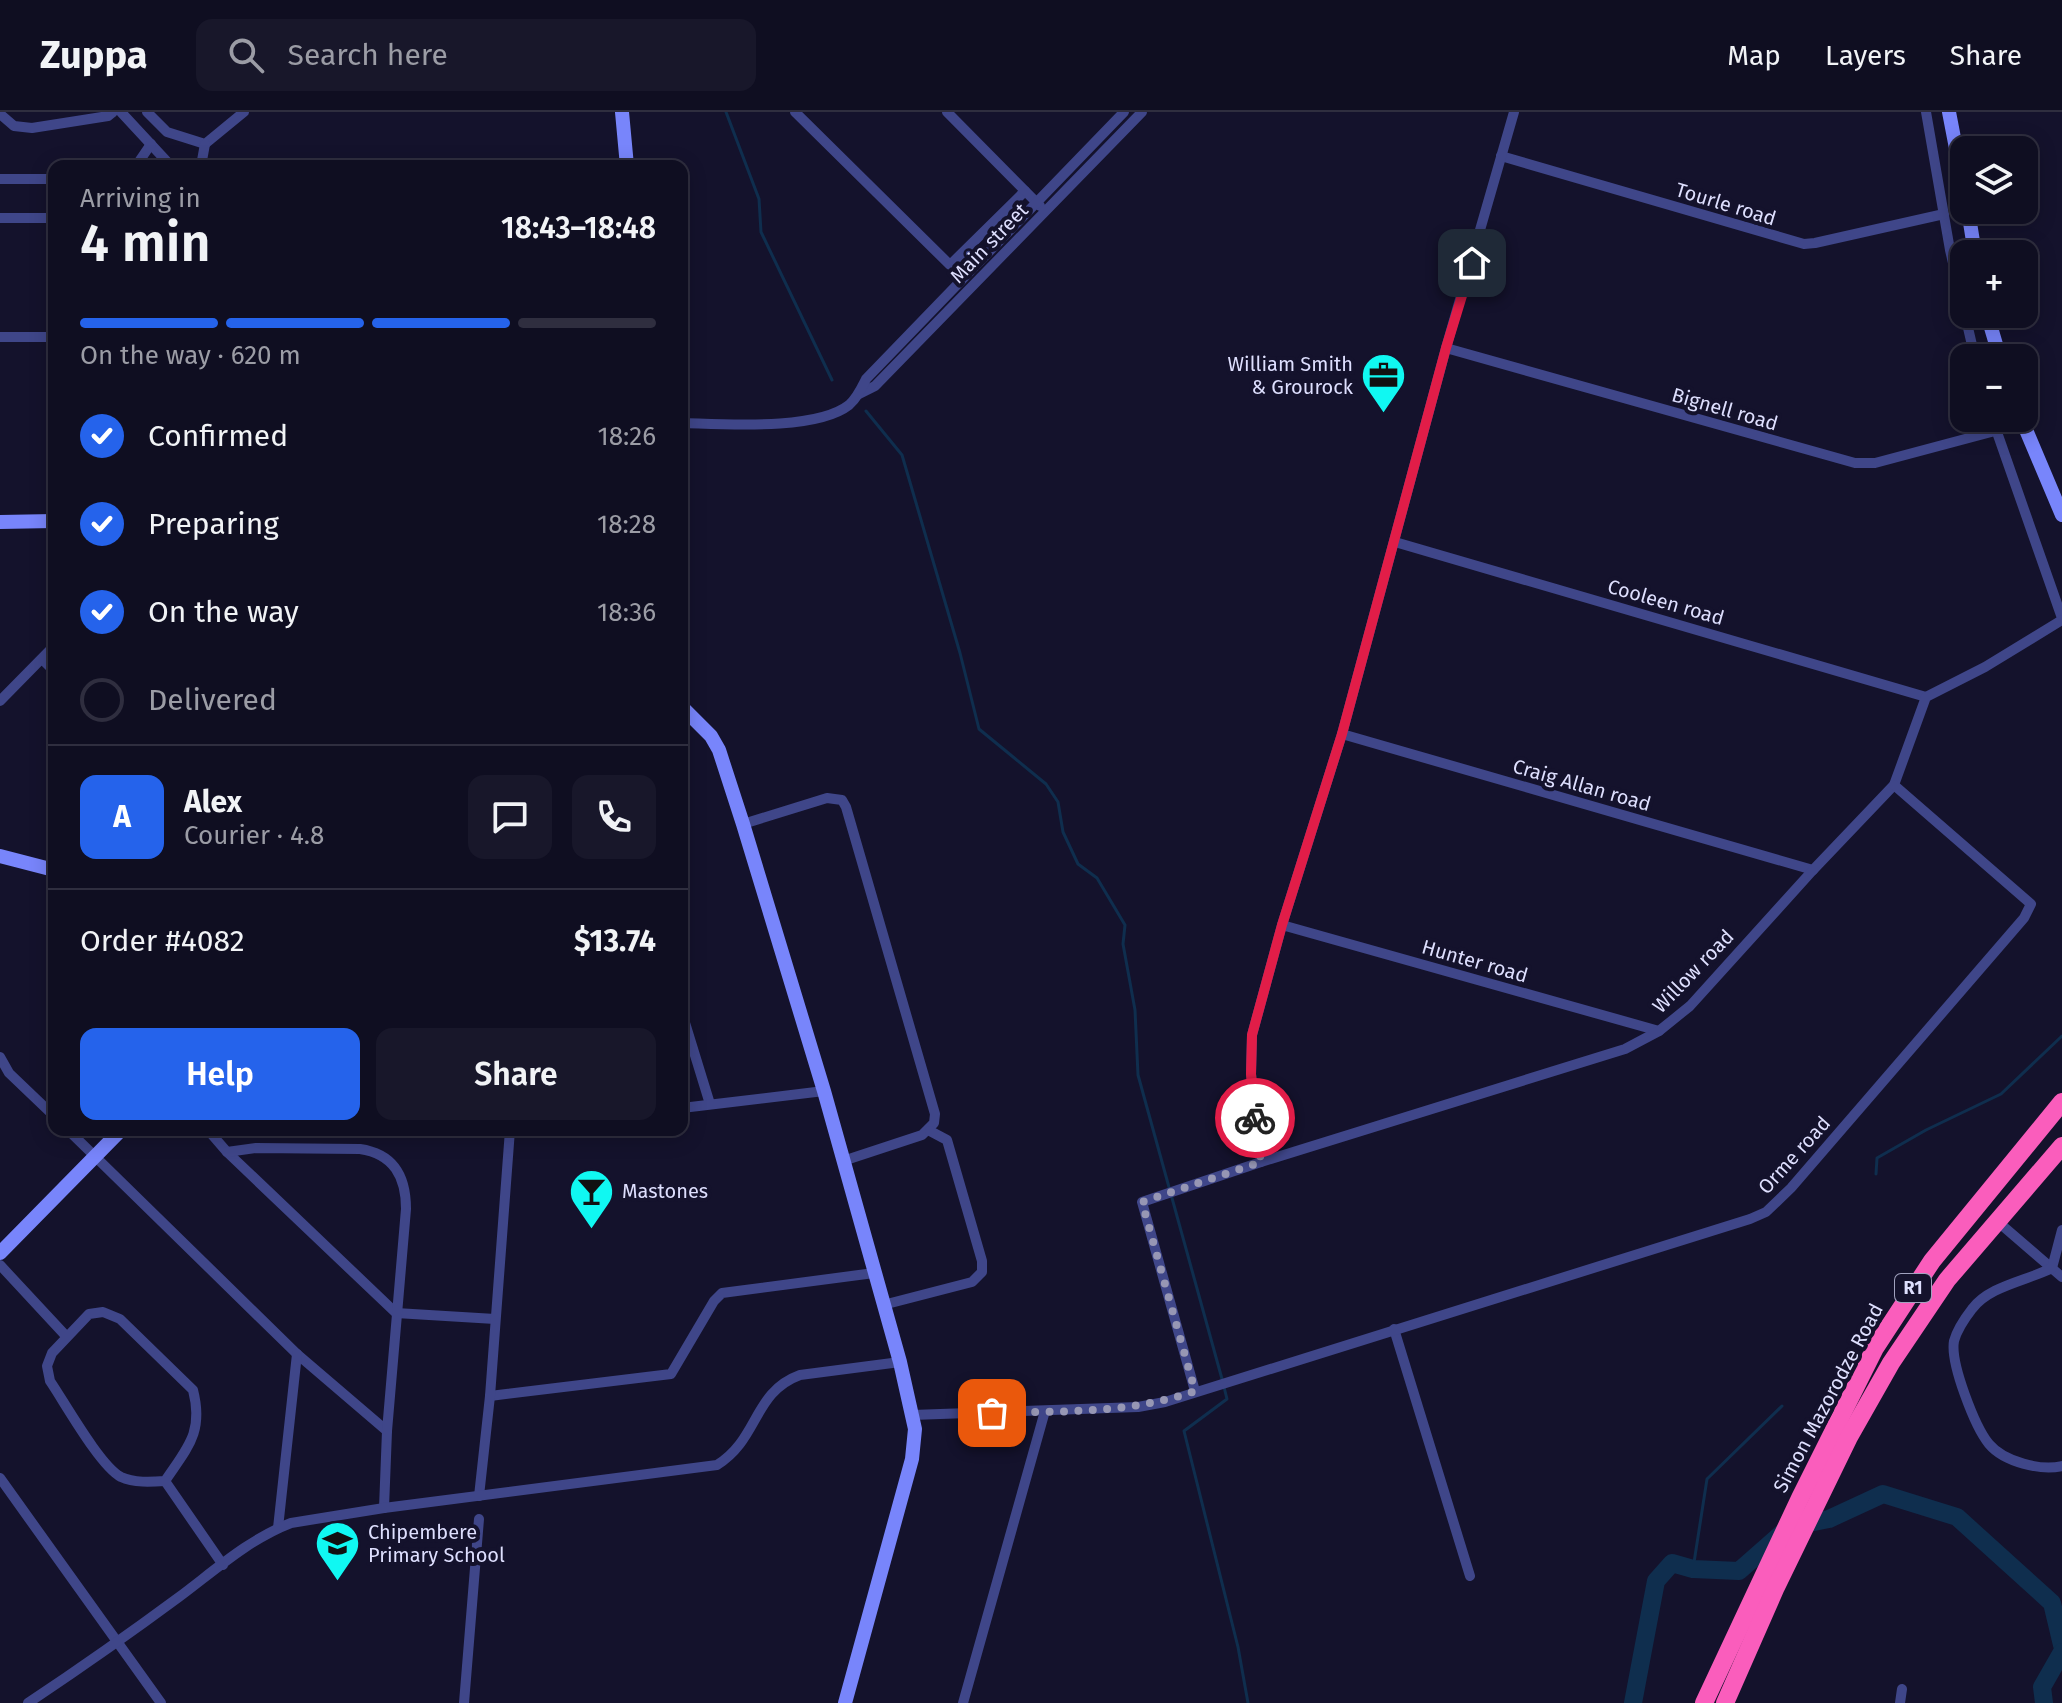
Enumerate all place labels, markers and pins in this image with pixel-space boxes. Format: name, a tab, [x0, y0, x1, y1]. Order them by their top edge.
pin	[1438, 229, 1506, 297]
place label: William Smith & Grourock	[1228, 352, 1354, 399]
office icon: William Smith & Grourock	[1360, 352, 1408, 415]
bar icon: Mastones	[567, 1167, 615, 1230]
place label: Mastones	[622, 1179, 708, 1203]
pin	[958, 1379, 1026, 1447]
school or university icon: Chipembere Primary School	[313, 1519, 361, 1582]
place label: Chipembere Primary School	[368, 1520, 505, 1567]

